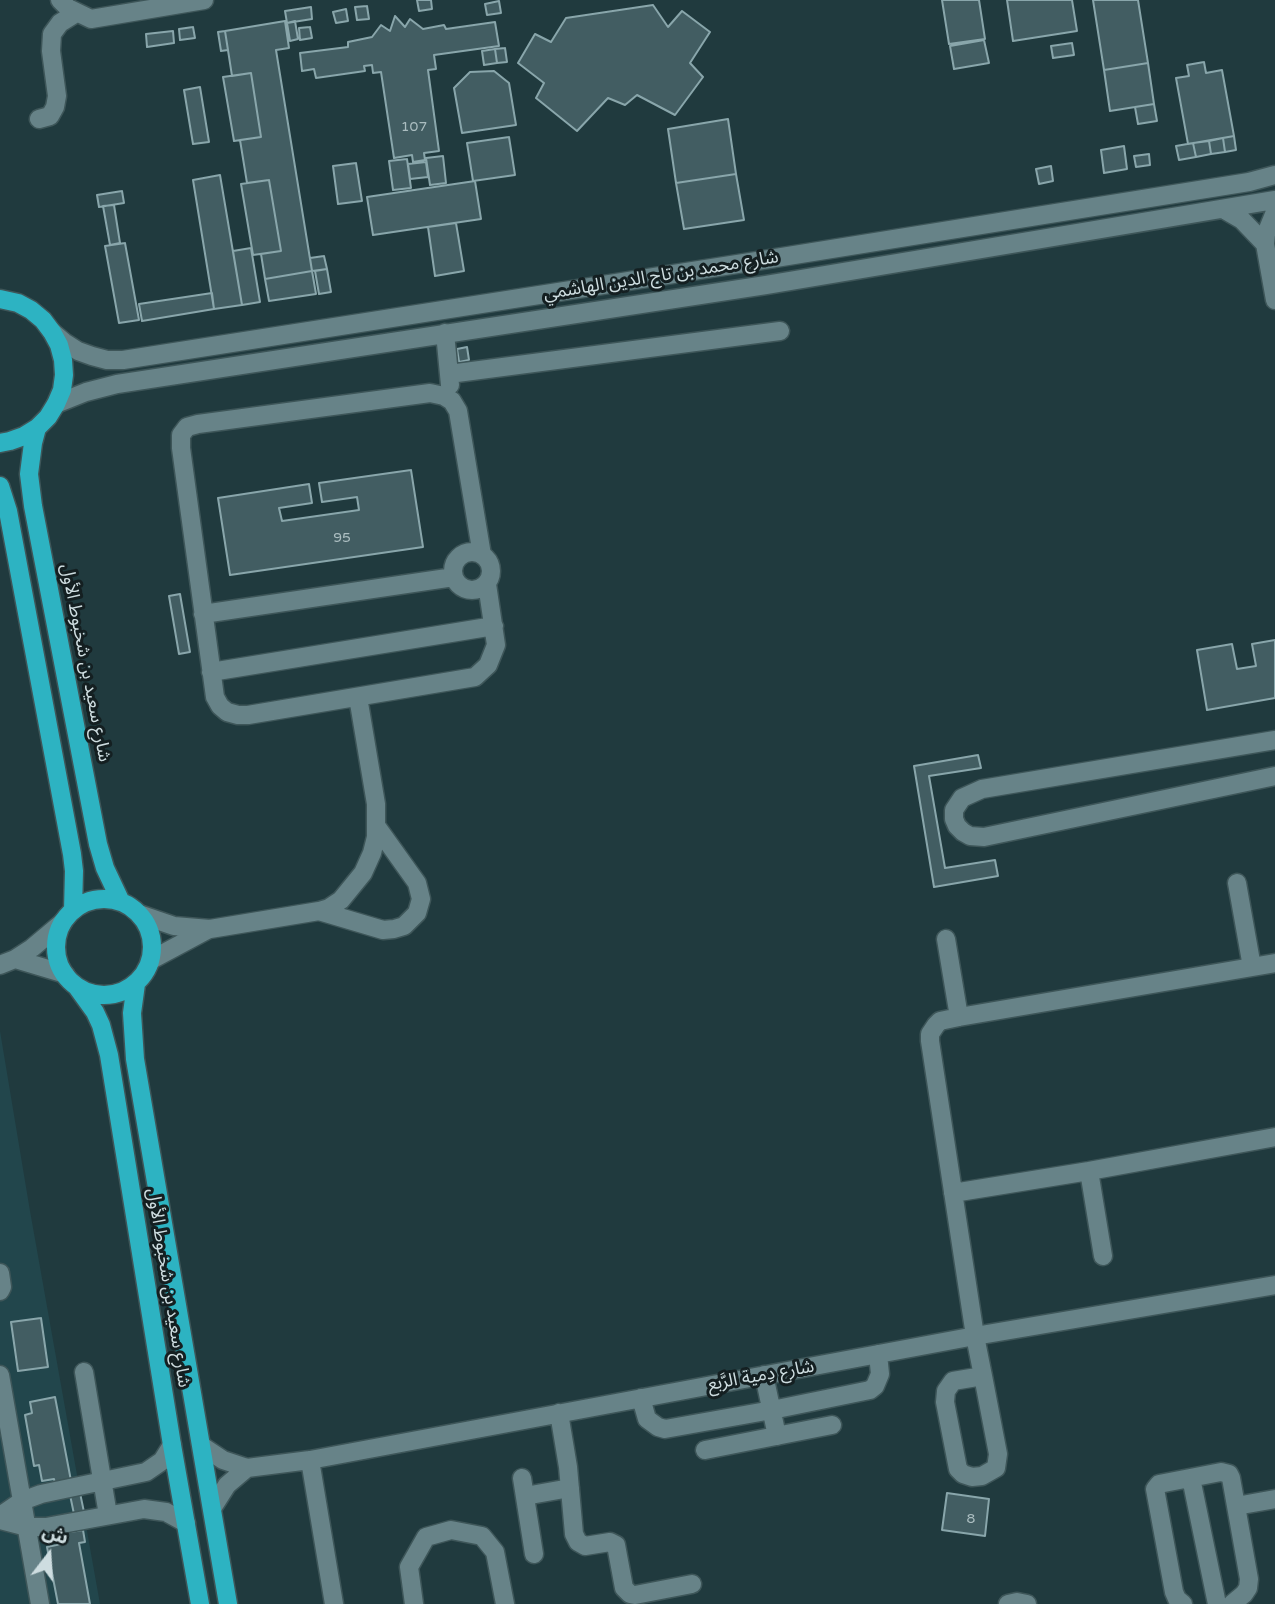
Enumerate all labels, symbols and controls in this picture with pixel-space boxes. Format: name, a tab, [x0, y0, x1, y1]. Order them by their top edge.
house number: 107	[401, 119, 427, 135]
street label: شارع محمد بن تاج الدين الهاشمي	[542, 247, 780, 305]
house number: 95	[333, 530, 351, 546]
street label: شارع سعيد بن شخبوط الأول	[55, 562, 115, 764]
street label: شارع سعيد بن شخبوط الأول	[142, 1187, 194, 1389]
street label: شارع دِمية الرَّبع	[706, 1356, 816, 1396]
house number: 8	[967, 1511, 975, 1527]
north arrow	[14, 1520, 84, 1590]
text: ش	[39, 1521, 71, 1549]

